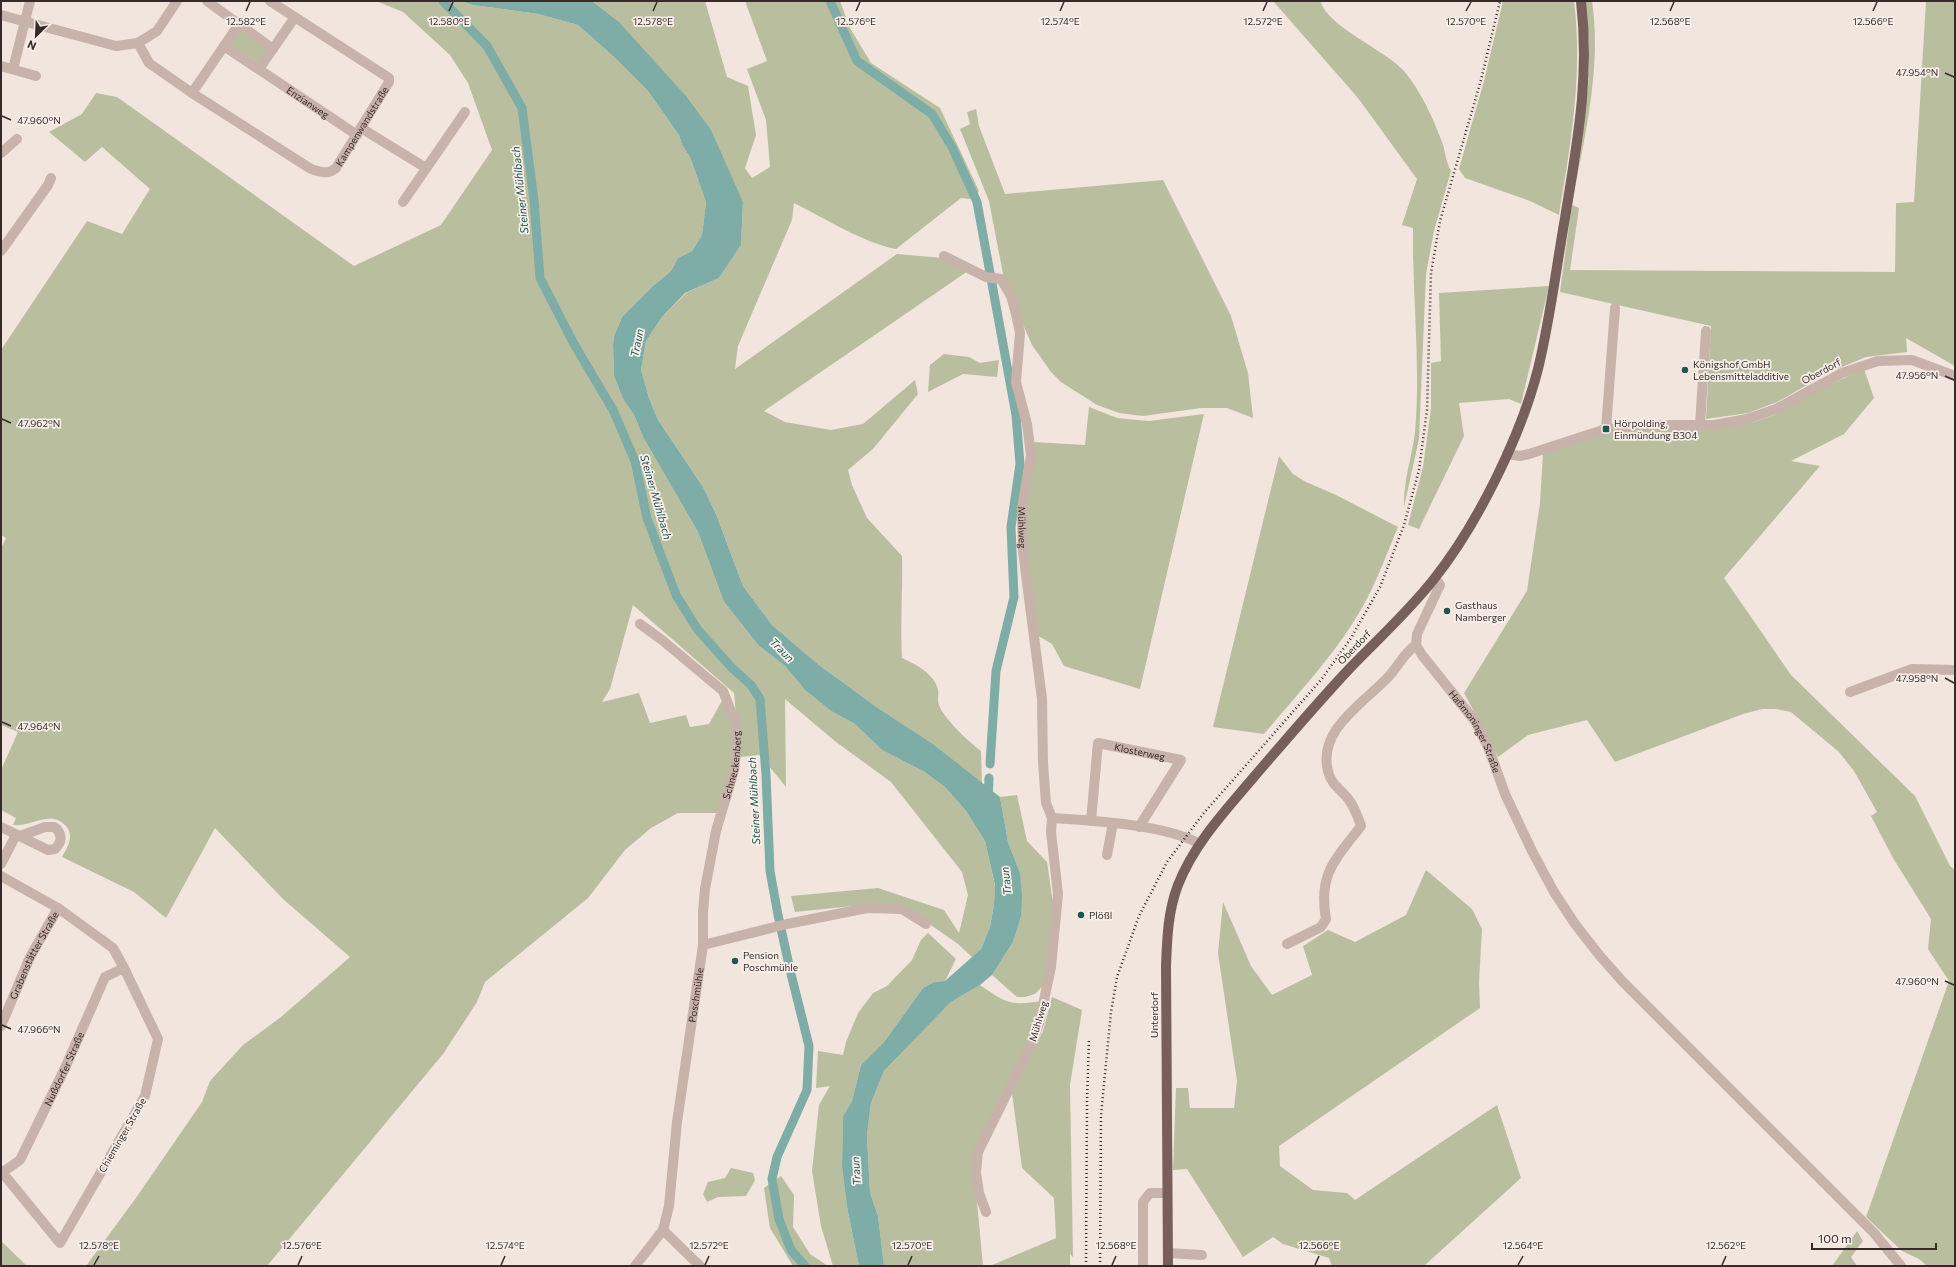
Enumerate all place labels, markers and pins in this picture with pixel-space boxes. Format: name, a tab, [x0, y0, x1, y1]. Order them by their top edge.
place label: Königshof GmbH Lebensmitteladditive	[1693, 358, 1789, 382]
marker: Königshof GmbH Lebensmitteladditive	[1680, 365, 1690, 375]
place label: Hörpolding, Einmündung B304	[1614, 417, 1697, 441]
marker: Hörpolding, Einmündung B304	[1601, 424, 1611, 434]
place label: Gasthaus Namberger	[1455, 599, 1506, 623]
marker: Gasthaus Namberger	[1442, 606, 1452, 616]
place label: Plößl	[1089, 909, 1112, 921]
marker: Plößl	[1076, 910, 1086, 920]
place label: Pension Poschmühle	[743, 949, 798, 973]
marker: Pension Poschmühle	[730, 956, 740, 966]

